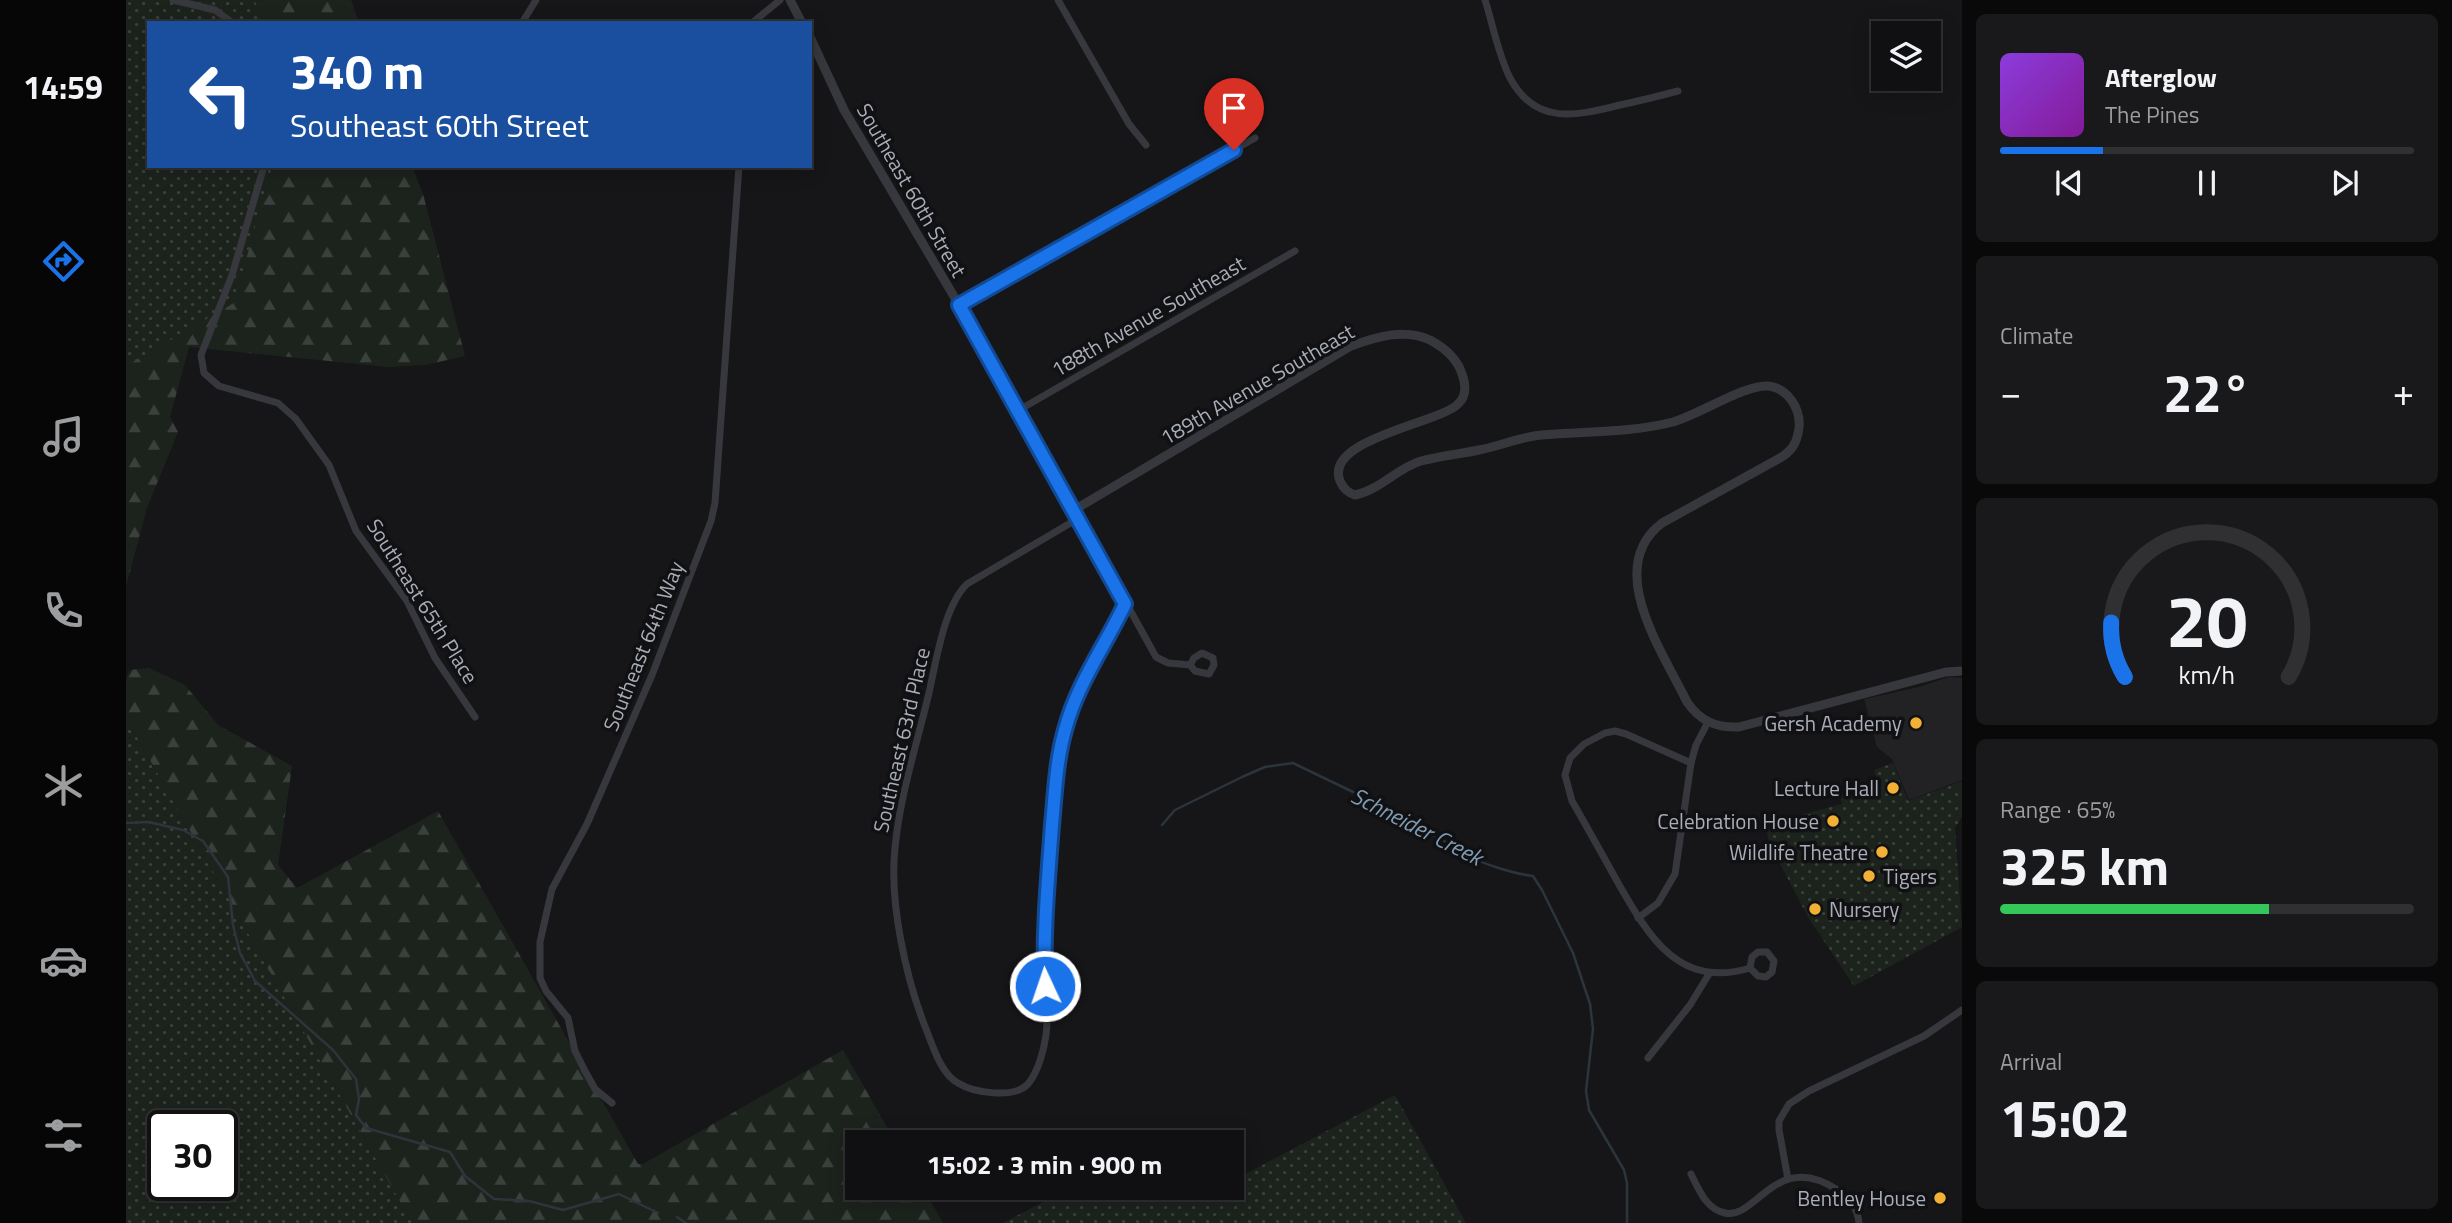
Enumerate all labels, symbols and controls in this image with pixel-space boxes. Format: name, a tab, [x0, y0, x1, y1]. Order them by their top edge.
map controls	[1871, 21, 1941, 91]
button: layers	[1871, 21, 1941, 91]
text: 340 m	[290, 33, 424, 108]
icon: left	[175, 49, 266, 140]
text: Afterglow	[2105, 58, 2217, 97]
text: 14:59	[23, 63, 103, 111]
pin	[1204, 78, 1264, 150]
icon: arrive	[1215, 89, 1253, 127]
street label: Southeast 60th Street	[849, 97, 975, 283]
text: The Pines	[2105, 97, 2199, 132]
text: Southeast 60th Street	[290, 101, 589, 149]
icon: previous	[2050, 164, 2088, 202]
icon: pause	[2188, 164, 2226, 202]
icon: next	[2326, 164, 2364, 202]
icon: directions	[39, 237, 88, 286]
street label: 188th Avenue Southeast	[1045, 247, 1252, 385]
street label: 189th Avenue Southeast	[1154, 315, 1361, 453]
text: Climate	[2000, 318, 2073, 353]
text: 22°	[2163, 353, 2251, 432]
text: −	[2000, 363, 2021, 421]
text: +	[2393, 363, 2414, 421]
icon: music	[39, 412, 88, 461]
street label: Southeast 65th Place	[359, 512, 487, 690]
street label: Southeast 64th Way	[594, 556, 692, 736]
text: 20	[2166, 566, 2248, 676]
icon: phone	[39, 586, 88, 635]
street label: Southeast 63rd Place	[864, 644, 938, 836]
text: km/h	[2179, 656, 2235, 694]
place label: Gersh Academy	[1764, 707, 1902, 739]
marker: Gersh Academy	[1908, 715, 1924, 731]
icon: climate	[39, 761, 88, 810]
place label: Lecture Hall	[1774, 772, 1879, 804]
water label: Schneider Creek	[1345, 778, 1491, 875]
marker: Lecture Hall	[1885, 780, 1901, 796]
text: Range · 65%	[2000, 792, 2115, 827]
place label: Celebration House	[1657, 805, 1819, 837]
marker: Celebration House	[1825, 813, 1841, 829]
text: 325 km	[2000, 826, 2169, 905]
place label: Wildlife Theatre	[1729, 836, 1868, 868]
marker: Wildlife Theatre	[1874, 844, 1890, 860]
place label: Tigers	[1883, 860, 1937, 892]
marker: Tigers	[1861, 868, 1877, 884]
place label: Nursery	[1829, 893, 1899, 925]
marker: Nursery	[1807, 901, 1823, 917]
icon: car	[39, 936, 88, 985]
position arrow	[1008, 949, 1082, 1023]
text: Arrival	[2000, 1044, 2062, 1079]
text: 15:02	[2000, 1078, 2130, 1157]
speed limit sign: 30	[147, 1110, 238, 1201]
icon: filters	[39, 1111, 88, 1160]
text: 15:02 · 3 min · 900 m	[927, 1145, 1162, 1184]
place label: Bentley House	[1797, 1182, 1926, 1214]
marker: Bentley House	[1932, 1190, 1948, 1206]

